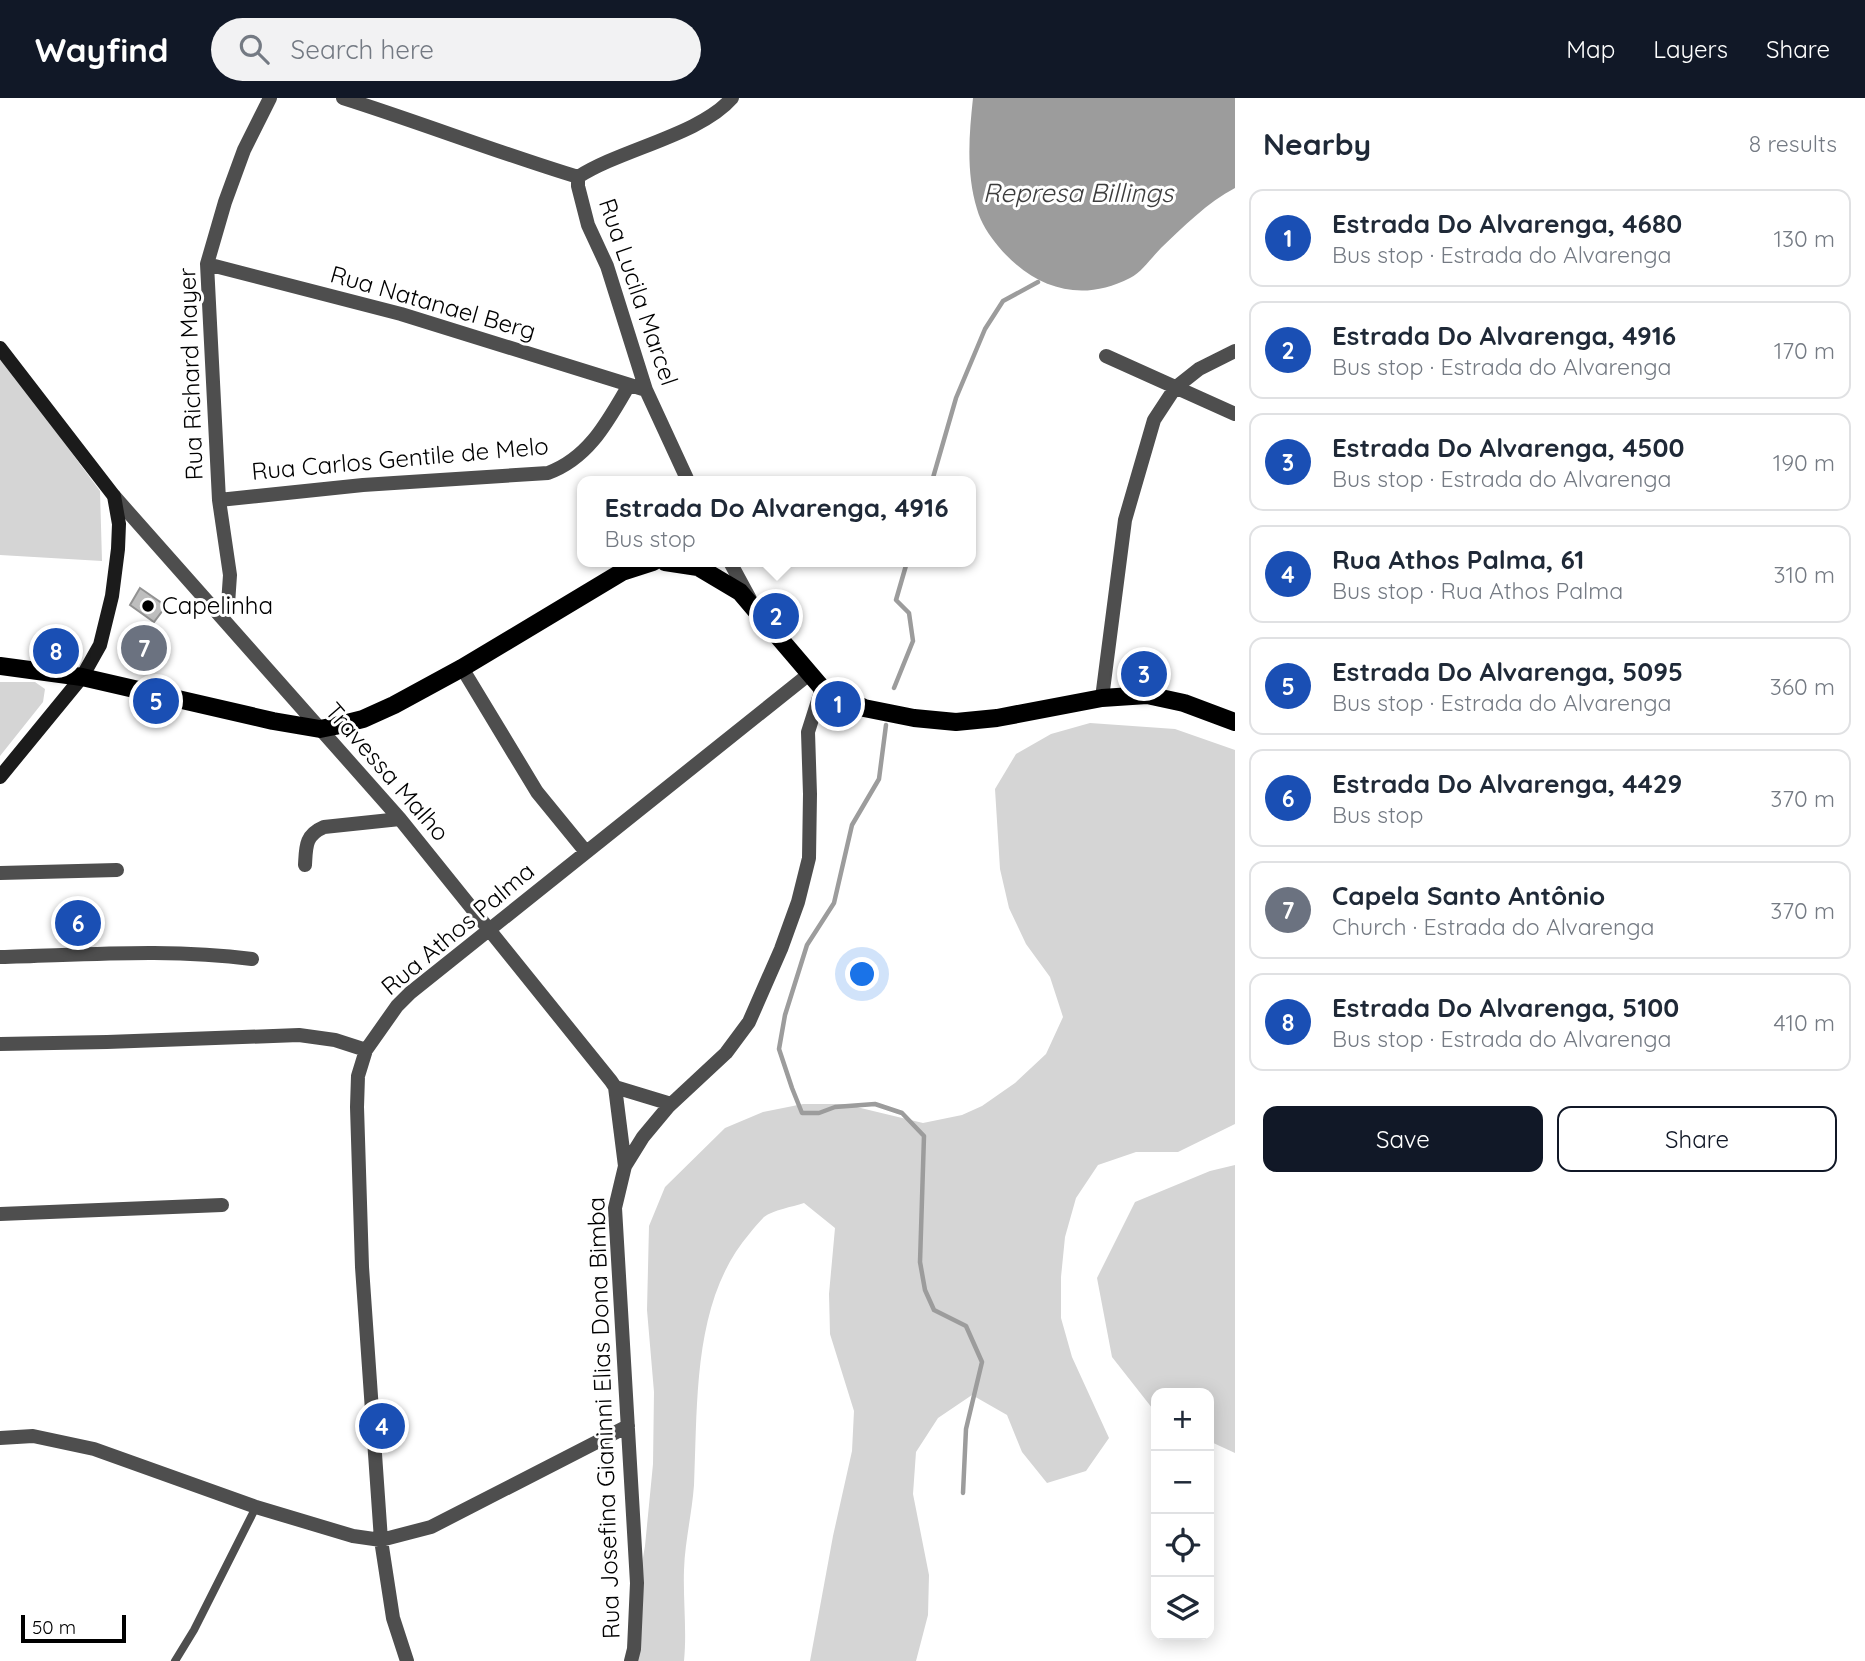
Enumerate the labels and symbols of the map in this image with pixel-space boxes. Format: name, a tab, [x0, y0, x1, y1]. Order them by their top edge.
water label: Represa Billings	[983, 176, 1175, 209]
street label: Rua Lucila Marcel	[593, 194, 685, 389]
street label: Rua Natanael Berg	[327, 258, 539, 346]
street label: Rua Richard Mayer	[171, 267, 209, 481]
street label: Rua Carlos Gentile de Melo	[250, 430, 550, 486]
place label: Capelinha	[162, 590, 273, 620]
pin: 2	[753, 590, 799, 642]
marker: Capelinha	[140, 598, 156, 614]
pin: 7	[121, 622, 167, 674]
pin: 8	[33, 625, 79, 677]
pin: 3	[1121, 648, 1167, 700]
pin: 5	[133, 675, 179, 727]
pin: 1	[815, 678, 861, 730]
street label: Travessa Malho	[319, 696, 456, 847]
street label: Rua Athos Palma	[375, 855, 540, 1001]
pin: 6	[55, 897, 101, 949]
your location	[845, 957, 879, 991]
street label: Rua Josefina Gianinni Elias Dona Bimba	[580, 1196, 626, 1640]
pin: 4	[359, 1400, 405, 1452]
scale bar	[21, 1612, 126, 1644]

